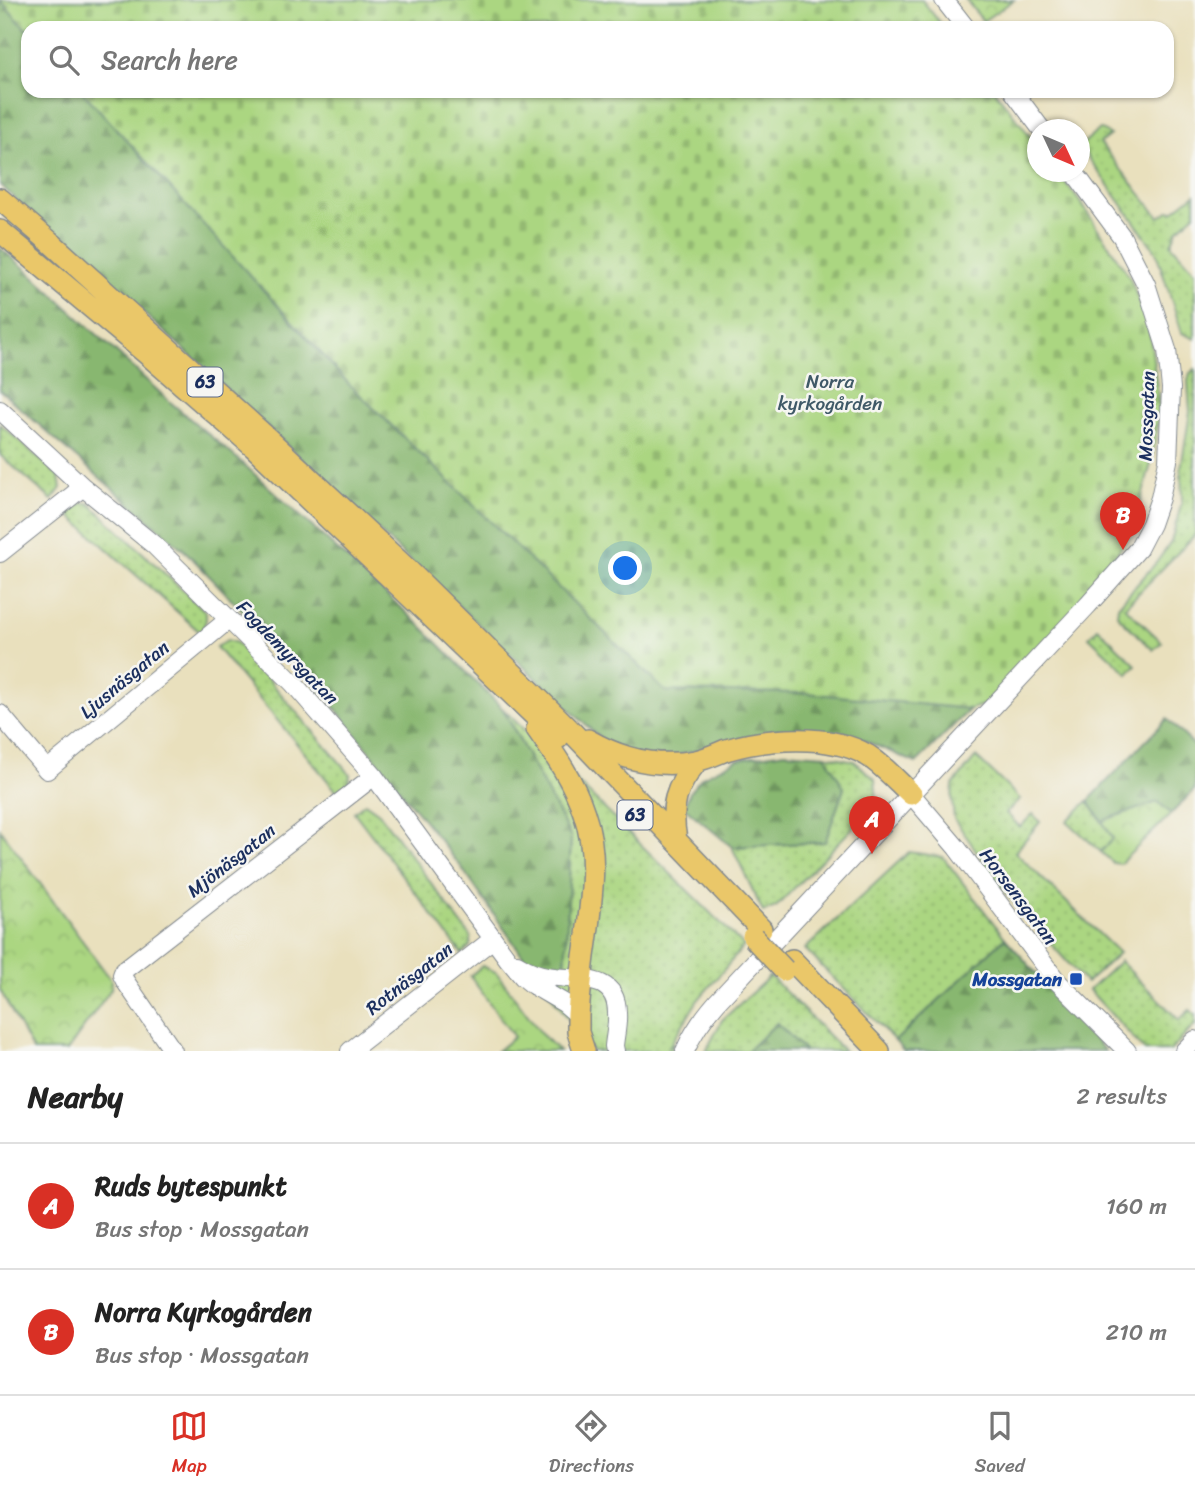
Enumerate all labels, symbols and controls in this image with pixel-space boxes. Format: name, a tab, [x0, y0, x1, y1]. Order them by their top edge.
search box	[21, 21, 1174, 98]
text: Search here	[101, 37, 238, 83]
icon: search	[45, 41, 83, 79]
north arrow	[1027, 119, 1090, 182]
park label: Norra kyrkogården	[778, 365, 882, 420]
road number: 63	[188, 368, 222, 396]
street label: Mossgatan	[1128, 371, 1165, 461]
pin: B	[1100, 492, 1146, 550]
your location	[608, 551, 642, 585]
street label: Fogdemyrsgatan	[228, 592, 347, 713]
street label: Ljusnäsgatan	[72, 632, 177, 727]
pin: A	[849, 796, 895, 854]
road number: 63	[618, 800, 652, 830]
street label: Mjönäsgatan	[179, 815, 283, 906]
street label: Horsensgatan	[971, 840, 1066, 952]
street label: Rotnäsgatan	[358, 933, 461, 1024]
place label: Mossgatan	[971, 963, 1063, 996]
marker: Mossgatan	[1068, 971, 1084, 987]
text: Nearby	[28, 1070, 123, 1124]
text: 2 results	[1076, 1076, 1167, 1117]
text: Ruds bytespunkt	[95, 1163, 287, 1209]
text: A	[43, 1186, 59, 1227]
text: 160 m	[1106, 1186, 1167, 1227]
text: Bus stop · Mossgatan	[95, 1209, 309, 1250]
text: Norra Kyrkogården	[95, 1289, 312, 1335]
text: B	[44, 1312, 58, 1353]
text: 210 m	[1106, 1312, 1167, 1353]
text: Bus stop · Mossgatan	[95, 1335, 309, 1376]
tab: Map	[170, 1407, 208, 1482]
tab: Directions	[549, 1407, 634, 1482]
tab: Saved	[975, 1407, 1025, 1482]

